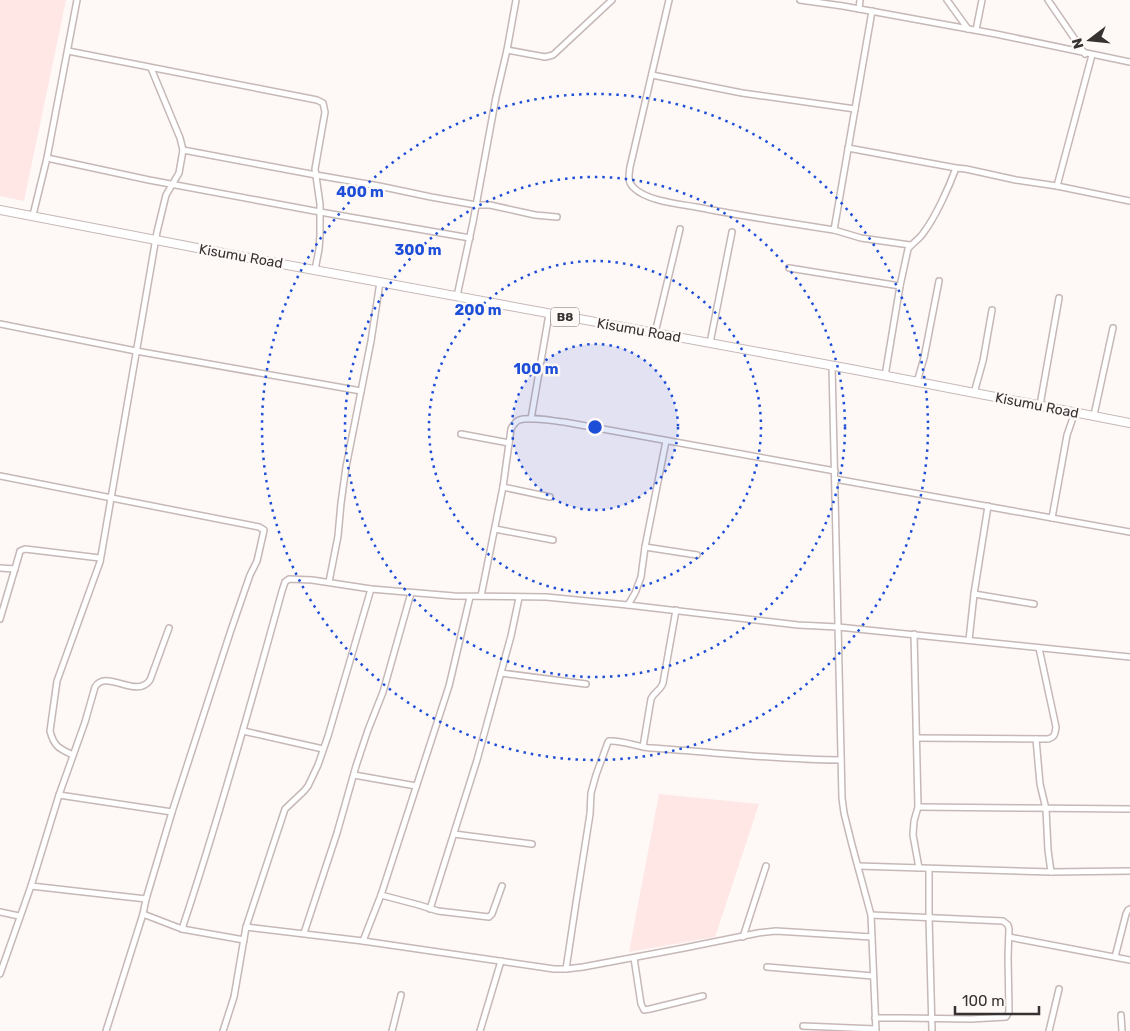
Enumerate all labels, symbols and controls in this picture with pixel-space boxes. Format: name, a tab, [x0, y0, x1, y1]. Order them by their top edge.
north arrow	[1065, 15, 1115, 65]
text: N	[1068, 36, 1088, 51]
text: 400 m	[336, 183, 384, 201]
street label: Kisumu Road	[198, 241, 284, 272]
text: 300 m	[394, 241, 442, 259]
text: 200 m	[454, 301, 502, 319]
road number: B8	[551, 308, 579, 326]
street label: Kisumu Road	[596, 315, 682, 346]
text: 100 m	[514, 360, 558, 378]
street label: Kisumu Road	[994, 389, 1080, 422]
centre of rings	[586, 418, 604, 436]
scale bar	[955, 984, 1039, 1016]
text: 100 m	[962, 992, 1004, 1010]

